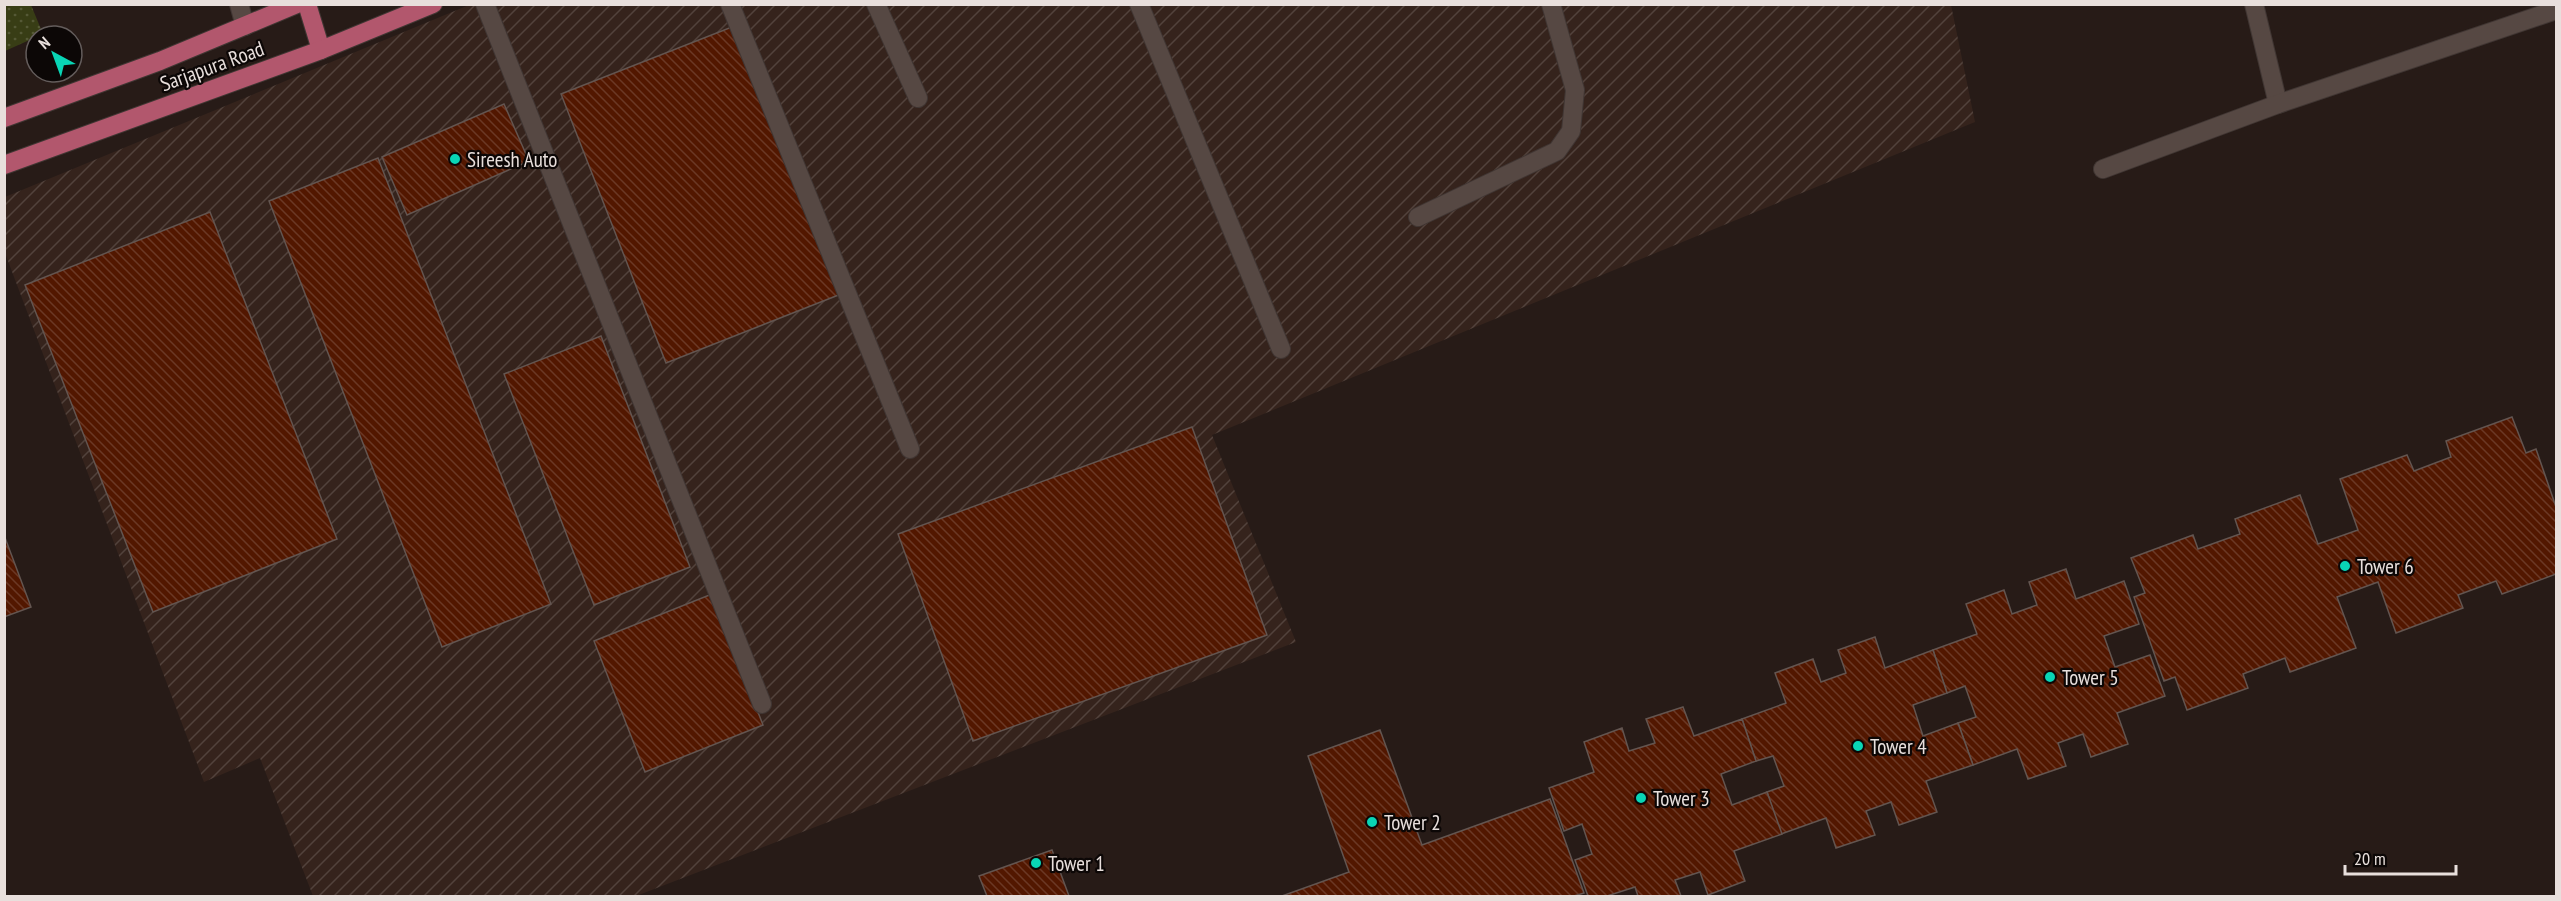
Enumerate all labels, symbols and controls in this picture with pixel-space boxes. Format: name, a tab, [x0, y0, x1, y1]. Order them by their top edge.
north arrow	[24, 24, 84, 84]
text: N	[34, 32, 54, 53]
street label: Sarjapura Road	[156, 35, 268, 97]
place label: Sireesh Auto	[467, 146, 557, 173]
marker: Sireesh Auto	[448, 152, 462, 166]
place label: Tower 6	[2357, 553, 2414, 580]
marker: Tower 6	[2338, 559, 2352, 573]
place label: Tower 5	[2062, 664, 2119, 691]
marker: Tower 5	[2043, 670, 2057, 684]
place label: Tower 4	[1870, 733, 1927, 760]
marker: Tower 4	[1851, 739, 1865, 753]
place label: Tower 3	[1653, 785, 1710, 812]
marker: Tower 3	[1634, 791, 1648, 805]
place label: Tower 2	[1384, 809, 1441, 836]
marker: Tower 2	[1365, 815, 1379, 829]
scale bar	[2345, 838, 2456, 876]
text: 20 m	[2354, 847, 2386, 870]
place label: Tower 1	[1048, 850, 1105, 877]
marker: Tower 1	[1029, 856, 1043, 870]

